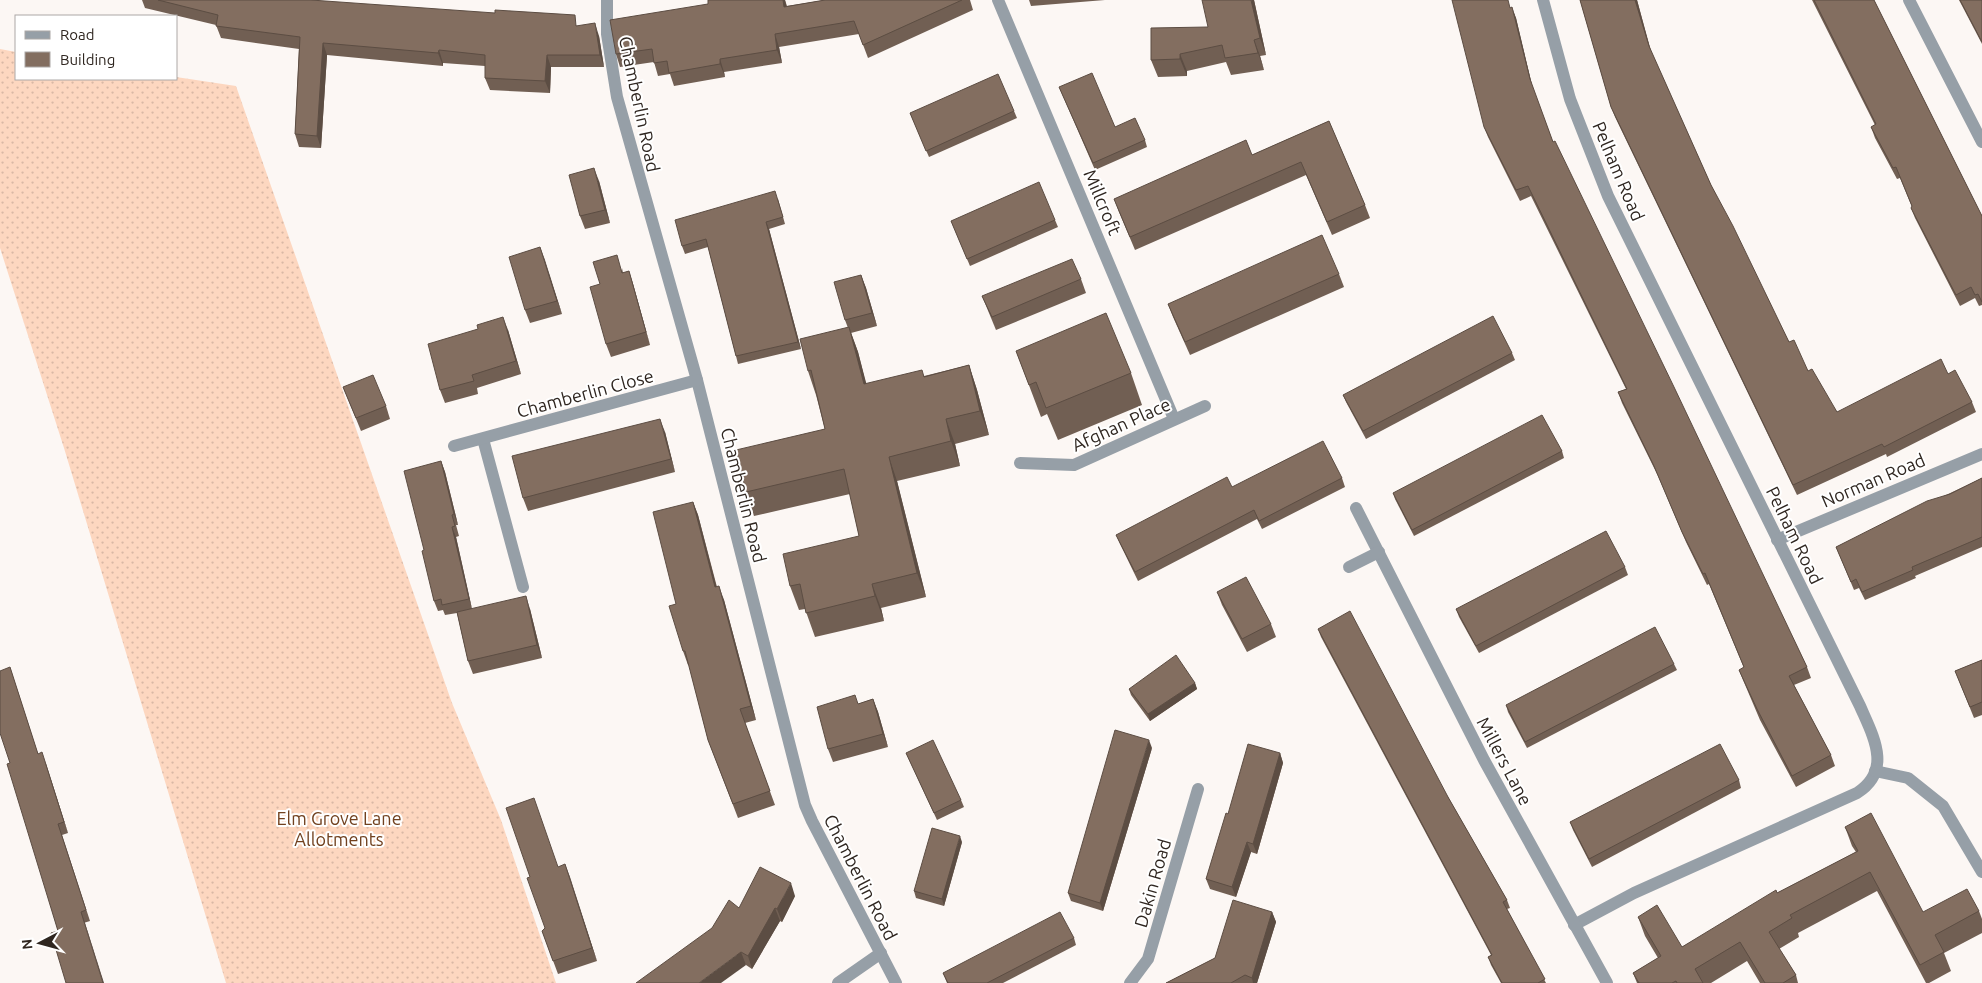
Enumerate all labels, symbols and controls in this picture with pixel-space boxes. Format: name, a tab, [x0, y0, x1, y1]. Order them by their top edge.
legend	[15, 15, 178, 80]
text: Road	[60, 26, 95, 43]
street label: Chamberlin Road	[616, 34, 664, 174]
text: Building	[60, 51, 115, 68]
street label: Pelham Road	[1589, 118, 1649, 224]
street label: Millcroft	[1080, 166, 1126, 238]
street label: Chamberlin Close	[514, 365, 656, 421]
street label: Afghan Place	[1069, 393, 1173, 455]
street label: Chamberlin Road	[718, 425, 770, 565]
street label: Norman Road	[1818, 449, 1928, 511]
street label: Pelham Road	[1763, 483, 1827, 587]
street label: Millers Lane	[1473, 714, 1537, 808]
park label: Elm Grove Lane Allotments	[276, 808, 402, 849]
street label: Chamberlin Road	[821, 811, 901, 943]
street label: Dakin Road	[1130, 836, 1174, 930]
north arrow	[15, 918, 65, 968]
text: N	[19, 938, 36, 950]

